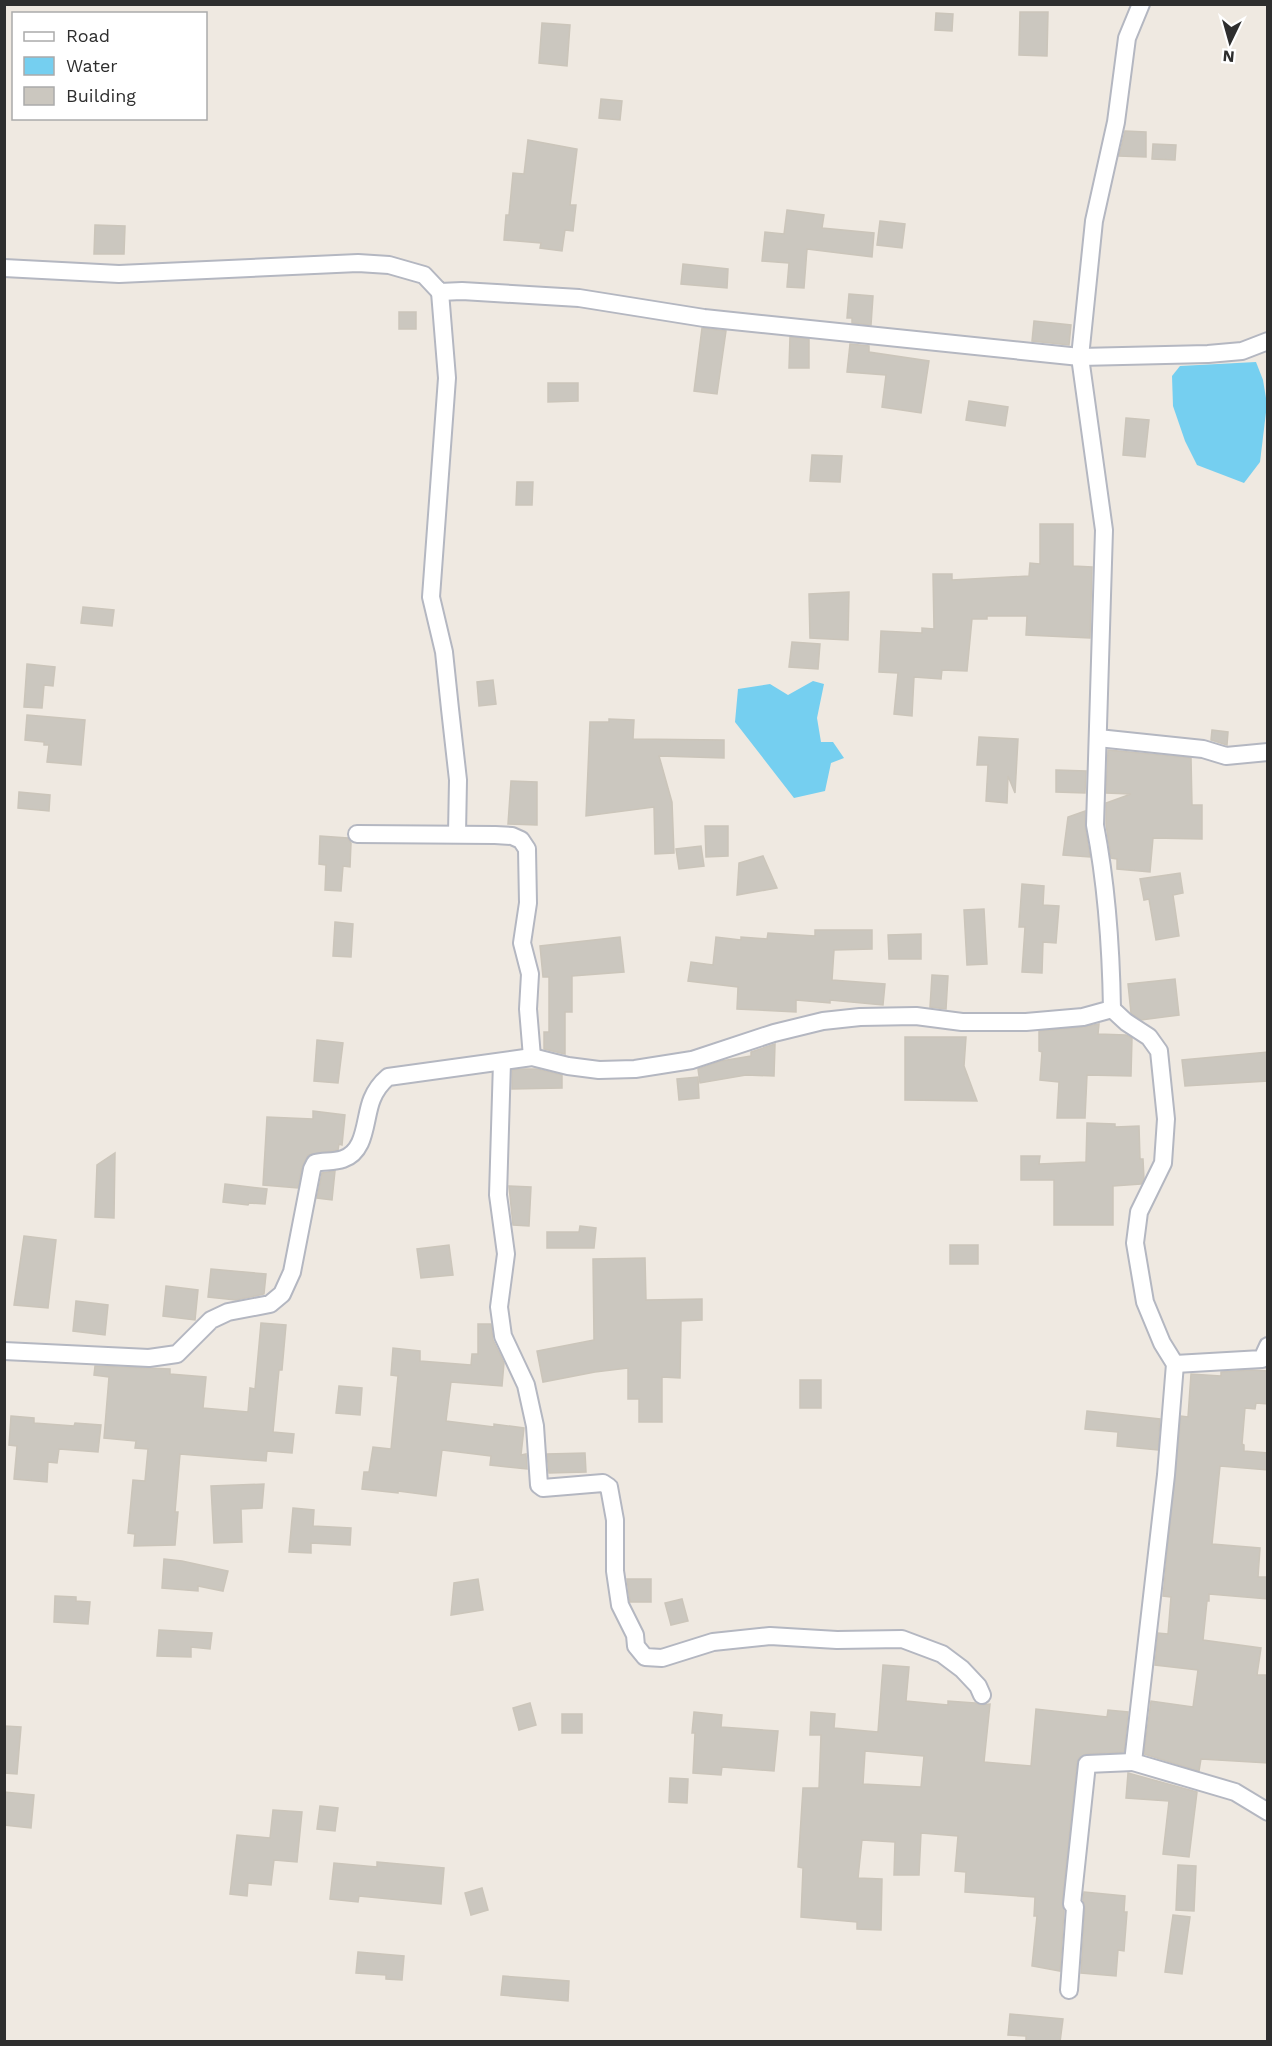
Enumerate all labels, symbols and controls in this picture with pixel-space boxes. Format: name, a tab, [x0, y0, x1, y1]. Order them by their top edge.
legend	[12, 12, 207, 120]
north arrow	[1200, 12, 1260, 72]
text: Road	[66, 25, 110, 46]
text: N	[1222, 46, 1235, 66]
text: Water	[66, 55, 118, 76]
text: Building	[66, 85, 136, 106]

